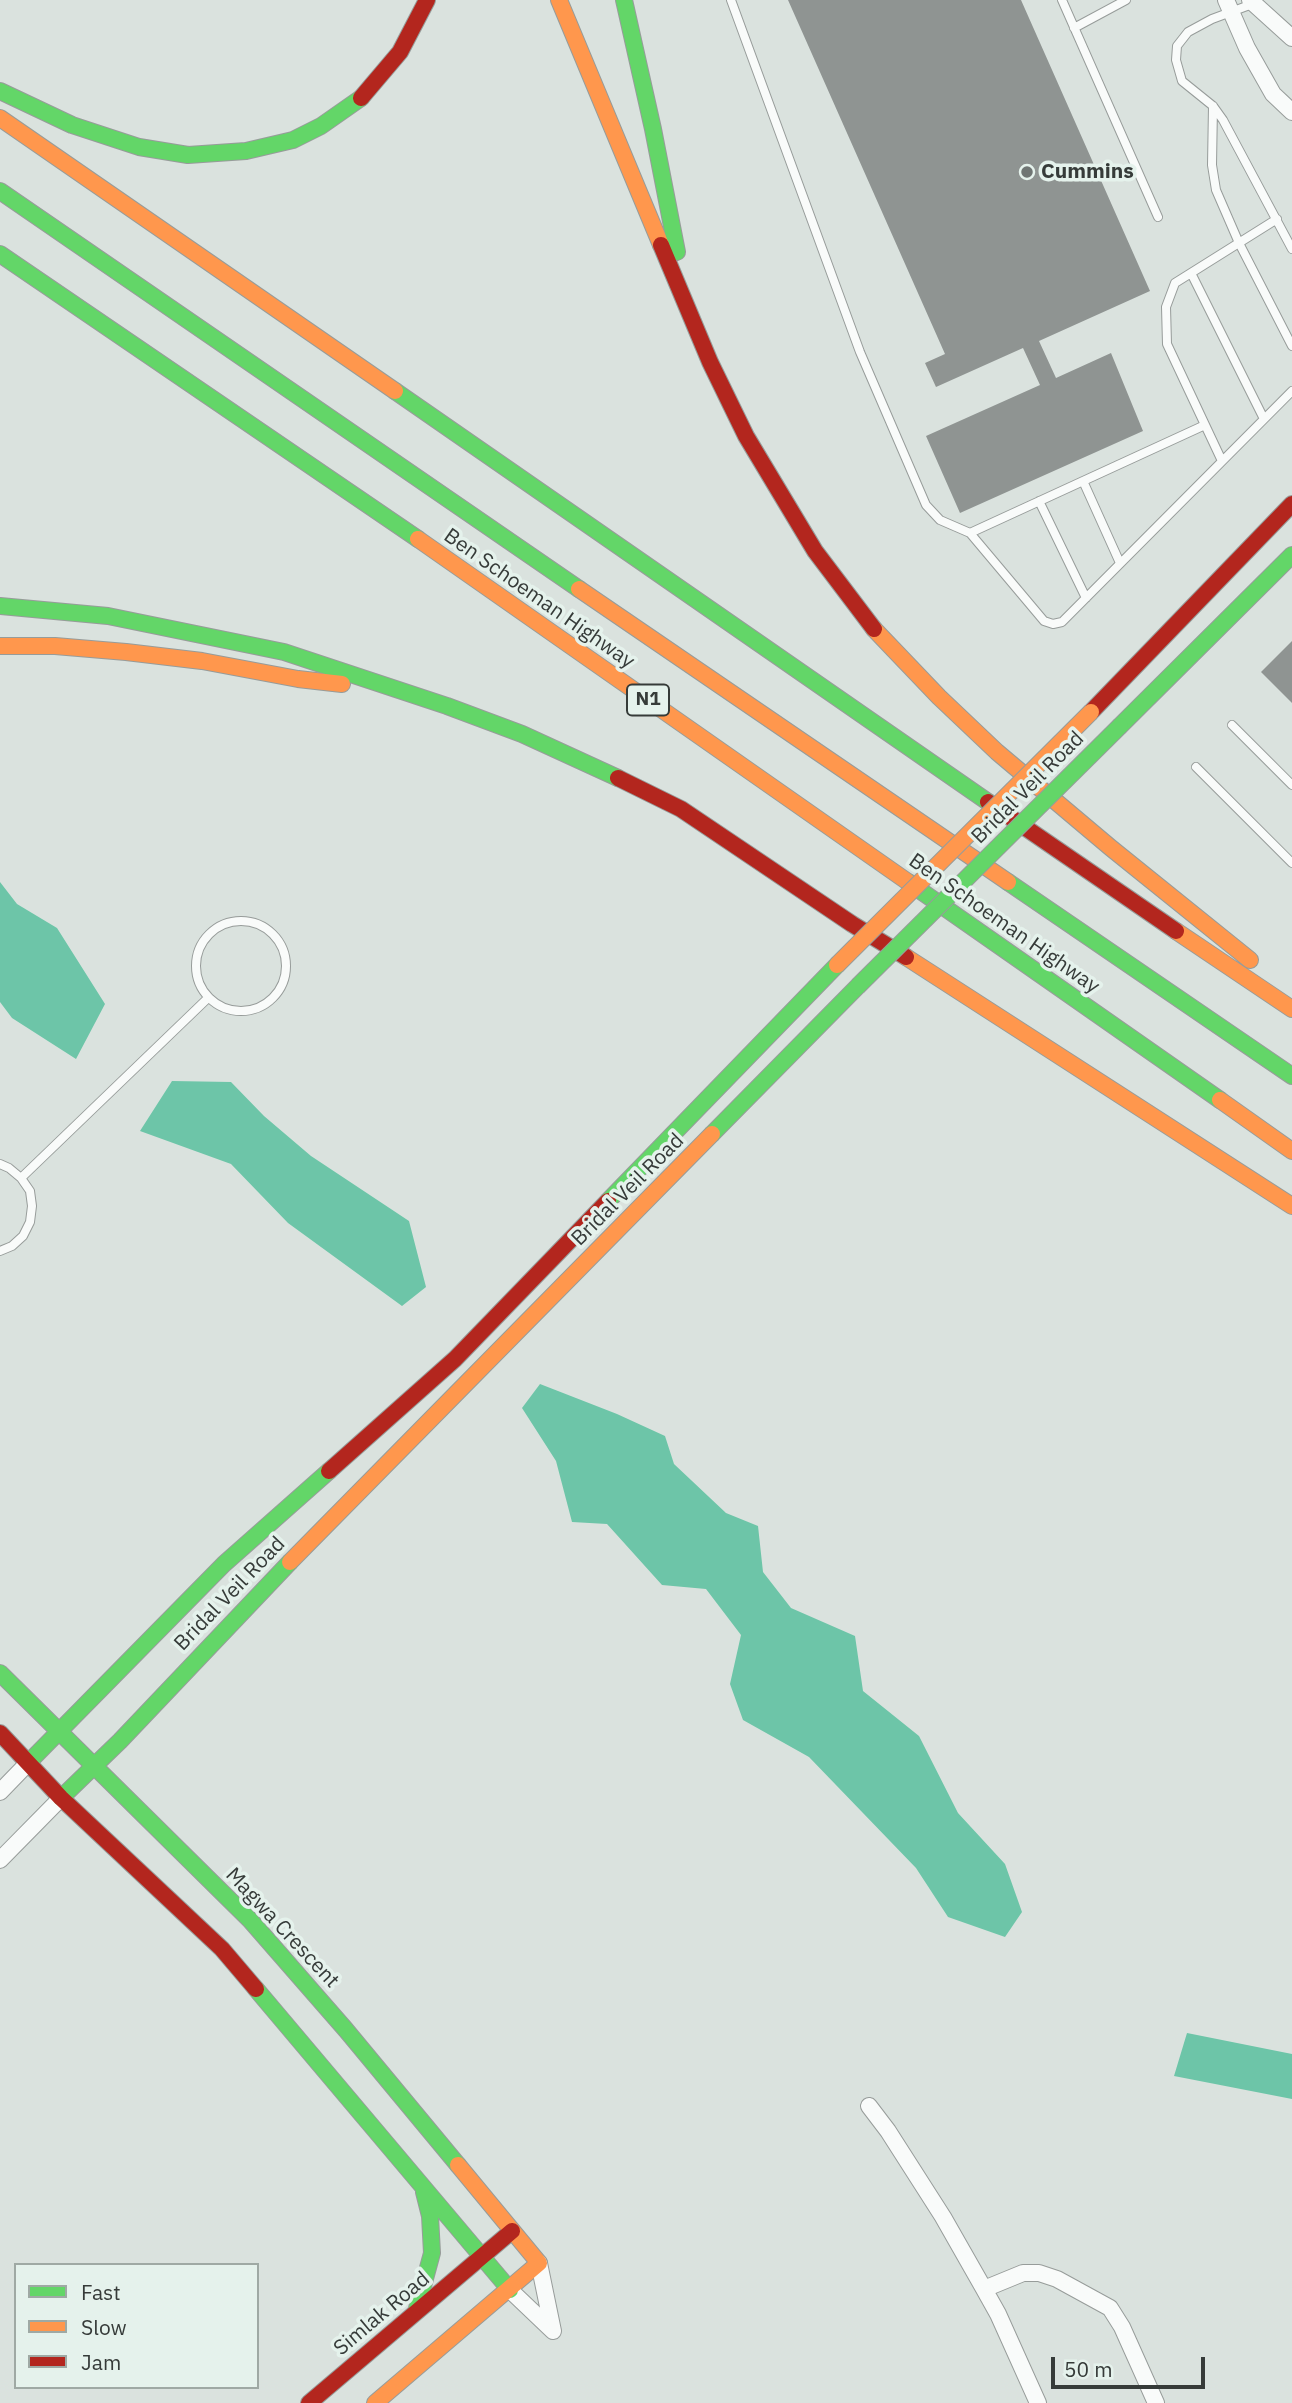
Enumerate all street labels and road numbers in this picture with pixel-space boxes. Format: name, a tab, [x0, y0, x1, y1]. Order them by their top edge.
street label: Ben Schoeman Highway	[439, 524, 639, 674]
road number: N1	[627, 684, 669, 716]
street label: Bridal Veil Road	[967, 727, 1089, 849]
street label: Ben Schoeman Highway	[904, 849, 1104, 999]
street label: Bridal Veil Road	[567, 1129, 689, 1251]
street label: Bridal Veil Road	[169, 1532, 291, 1656]
street label: Magwa Crescent	[220, 1863, 344, 1993]
street label: Simlak Road	[329, 2267, 435, 2361]

